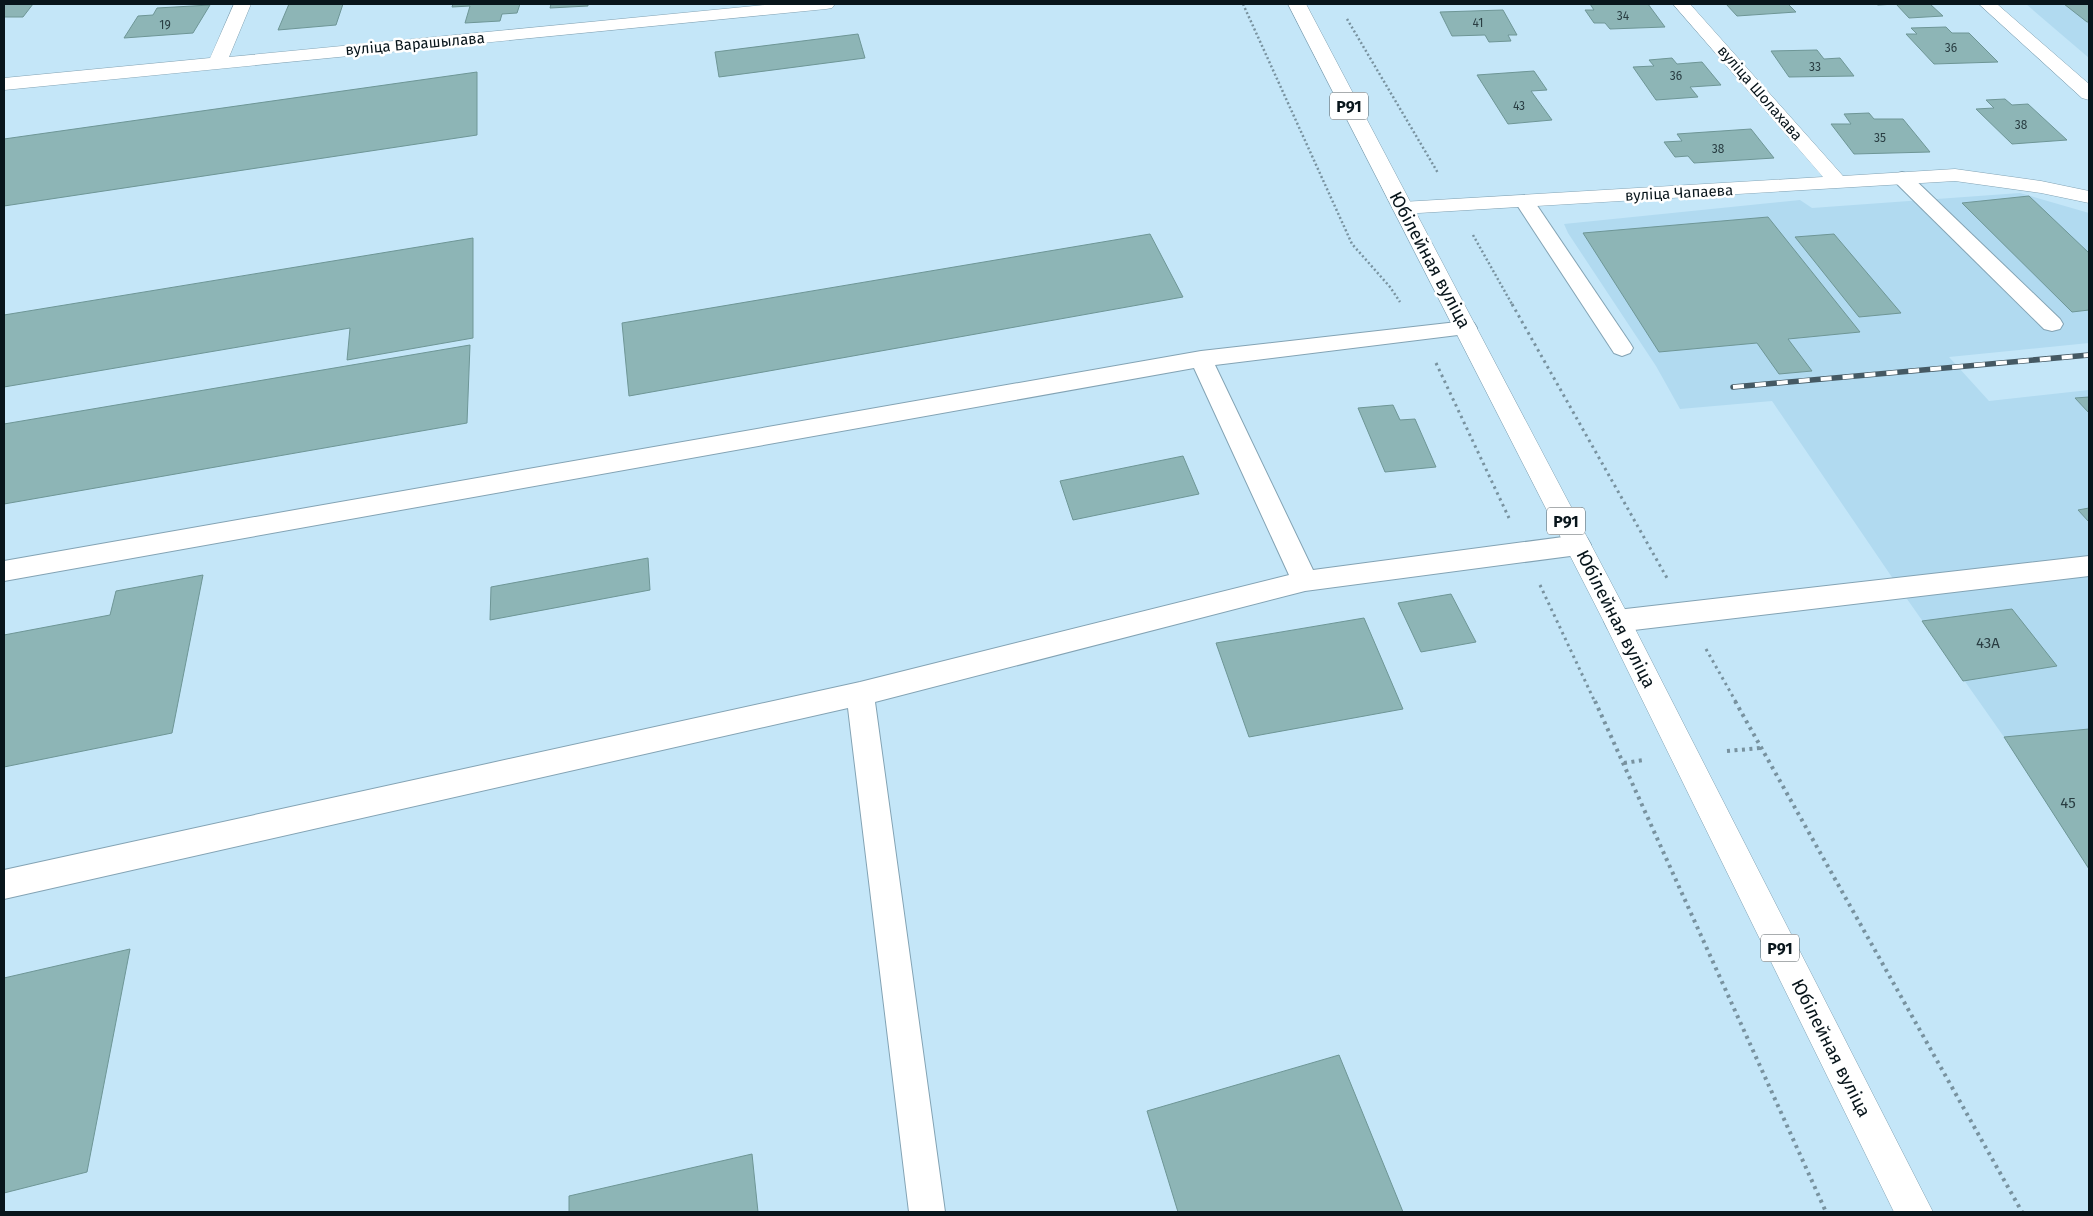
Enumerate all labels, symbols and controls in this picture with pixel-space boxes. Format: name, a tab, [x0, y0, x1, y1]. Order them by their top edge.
house number: 34	[1617, 9, 1630, 23]
house number: 41	[1473, 16, 1483, 30]
house number: 19	[159, 18, 171, 32]
street label: вуліца Варашылава	[345, 29, 485, 59]
house number: 36	[1945, 41, 1957, 55]
street label: вуліца Шолахава	[1714, 42, 1806, 144]
house number: 33	[1809, 60, 1821, 74]
house number: 36	[1670, 69, 1682, 83]
road number: Р91	[1330, 92, 1368, 120]
house number: 43	[1513, 99, 1525, 113]
house number: 38	[2015, 118, 2028, 132]
house number: 35	[1874, 131, 1886, 145]
house number: 38	[1712, 142, 1725, 156]
street label: вуліца Чапаева	[1624, 181, 1734, 205]
street label: Юбілейная вуліца	[1385, 188, 1475, 332]
road number: Р91	[1547, 508, 1585, 534]
street label: Юбілейная вуліца	[1572, 546, 1660, 692]
house number: 43А	[1976, 634, 2000, 652]
house number: 45	[2060, 794, 2076, 812]
road number: Р91	[1761, 934, 1799, 961]
street label: Юбілейная вуліца	[1787, 975, 1875, 1121]

